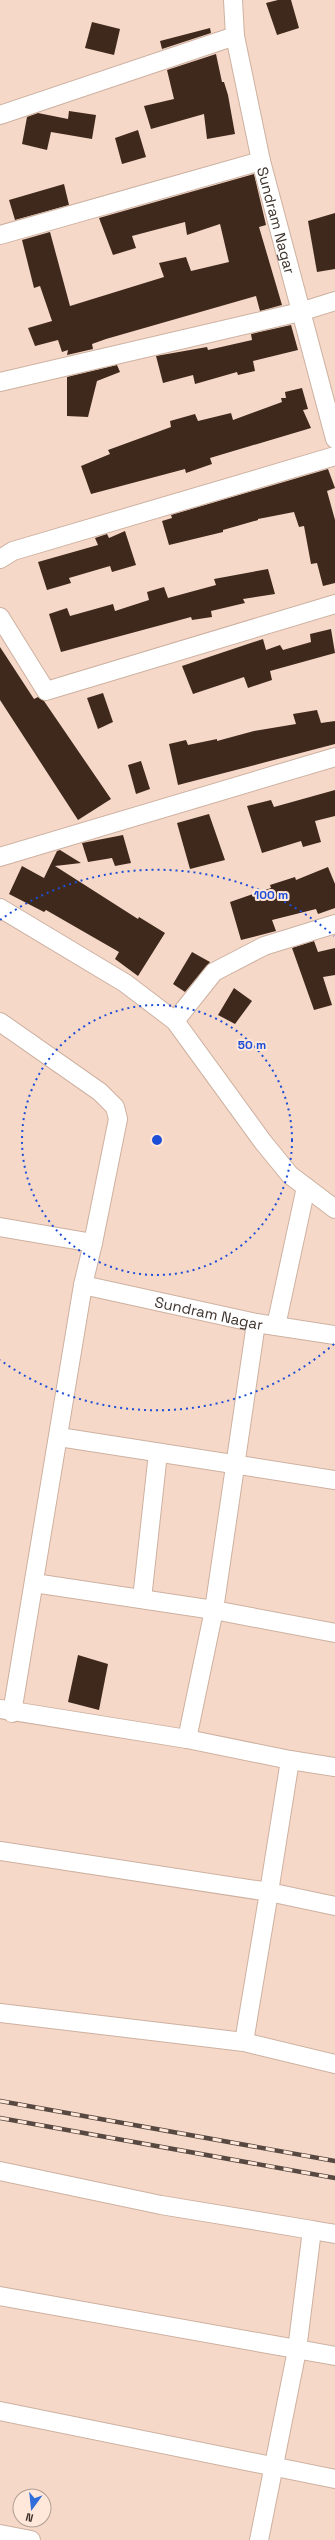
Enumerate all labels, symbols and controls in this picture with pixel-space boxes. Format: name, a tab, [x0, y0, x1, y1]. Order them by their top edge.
street label: Sundram Nagar	[253, 164, 300, 276]
text: 100 m	[254, 887, 288, 903]
text: 50 m	[238, 1037, 266, 1053]
centre of rings	[150, 1133, 164, 1147]
street label: Sundram Nagar	[153, 1292, 265, 1334]
north arrow	[12, 2488, 52, 2528]
text: N	[24, 2510, 35, 2525]

